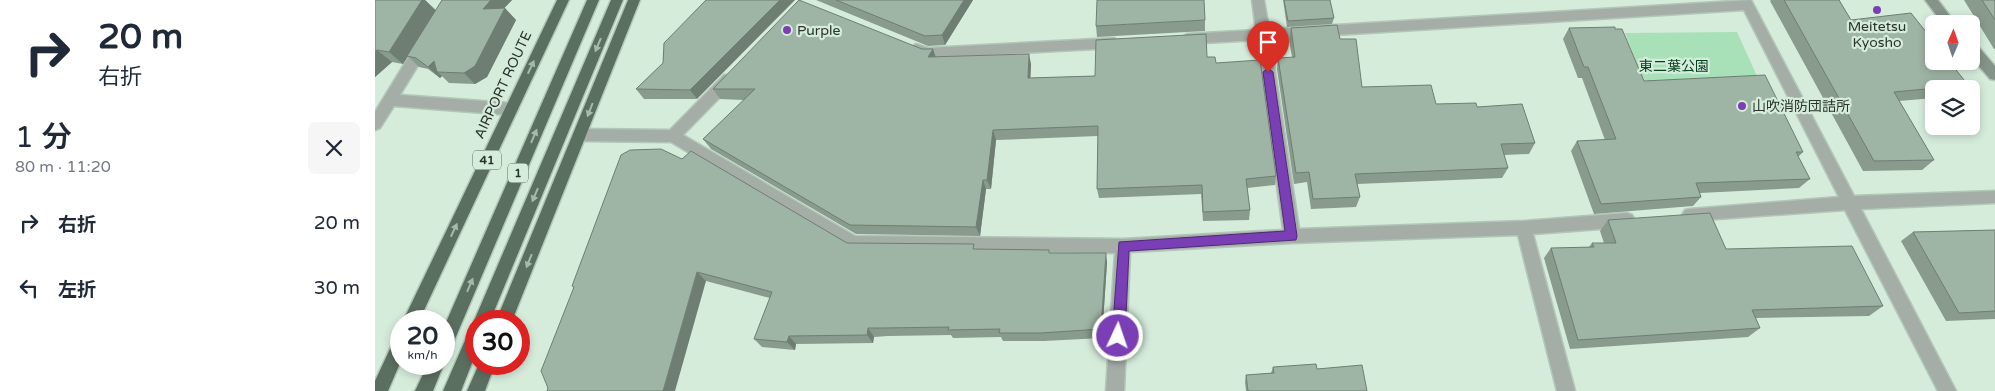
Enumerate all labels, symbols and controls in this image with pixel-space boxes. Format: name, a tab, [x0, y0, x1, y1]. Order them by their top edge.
marker: Meitetsu Kyosho	[1871, 4, 1883, 16]
north arrow	[1925, 15, 1980, 70]
map controls	[1925, 15, 1980, 135]
text: 20 m	[98, 16, 183, 58]
place label: Meitetsu Kyosho	[1848, 18, 1906, 51]
icon: right	[15, 20, 80, 85]
pin	[1247, 21, 1289, 72]
place label: Purple	[797, 22, 841, 39]
marker: Purple	[781, 24, 793, 36]
street label: AIRPORT ROUTE	[471, 28, 535, 141]
icon: arrive	[1254, 28, 1282, 56]
one-way arrow	[594, 38, 602, 52]
park label: 東二葉公園	[1639, 58, 1709, 75]
one-way arrow	[527, 60, 535, 74]
text: 右折	[98, 64, 142, 90]
button: layers	[1925, 80, 1980, 135]
place label: 山吹消防団詰所	[1752, 98, 1850, 115]
marker: 山吹消防団詰所	[1736, 100, 1748, 112]
one-way arrow	[586, 103, 594, 118]
text: 1 分	[15, 119, 72, 156]
button: close	[308, 122, 360, 174]
one-way arrow	[531, 129, 539, 143]
road number: 41	[473, 150, 501, 170]
text: 80 m · 11:20	[15, 157, 111, 177]
road number: 1	[508, 164, 528, 182]
one-way arrow	[531, 188, 539, 202]
icon: right	[15, 209, 43, 237]
text: 20 m	[314, 212, 360, 234]
text: 右折	[58, 214, 96, 236]
one-way arrow	[451, 223, 459, 237]
one-way arrow	[525, 254, 533, 269]
icon: left	[15, 274, 43, 302]
text: 30 m	[314, 277, 360, 299]
one-way arrow	[466, 277, 474, 292]
text: 左折	[58, 279, 96, 301]
position arrow	[1091, 309, 1143, 361]
speed limit sign: 30	[465, 310, 530, 375]
text: 20	[407, 321, 438, 351]
text: km/h	[407, 348, 438, 362]

